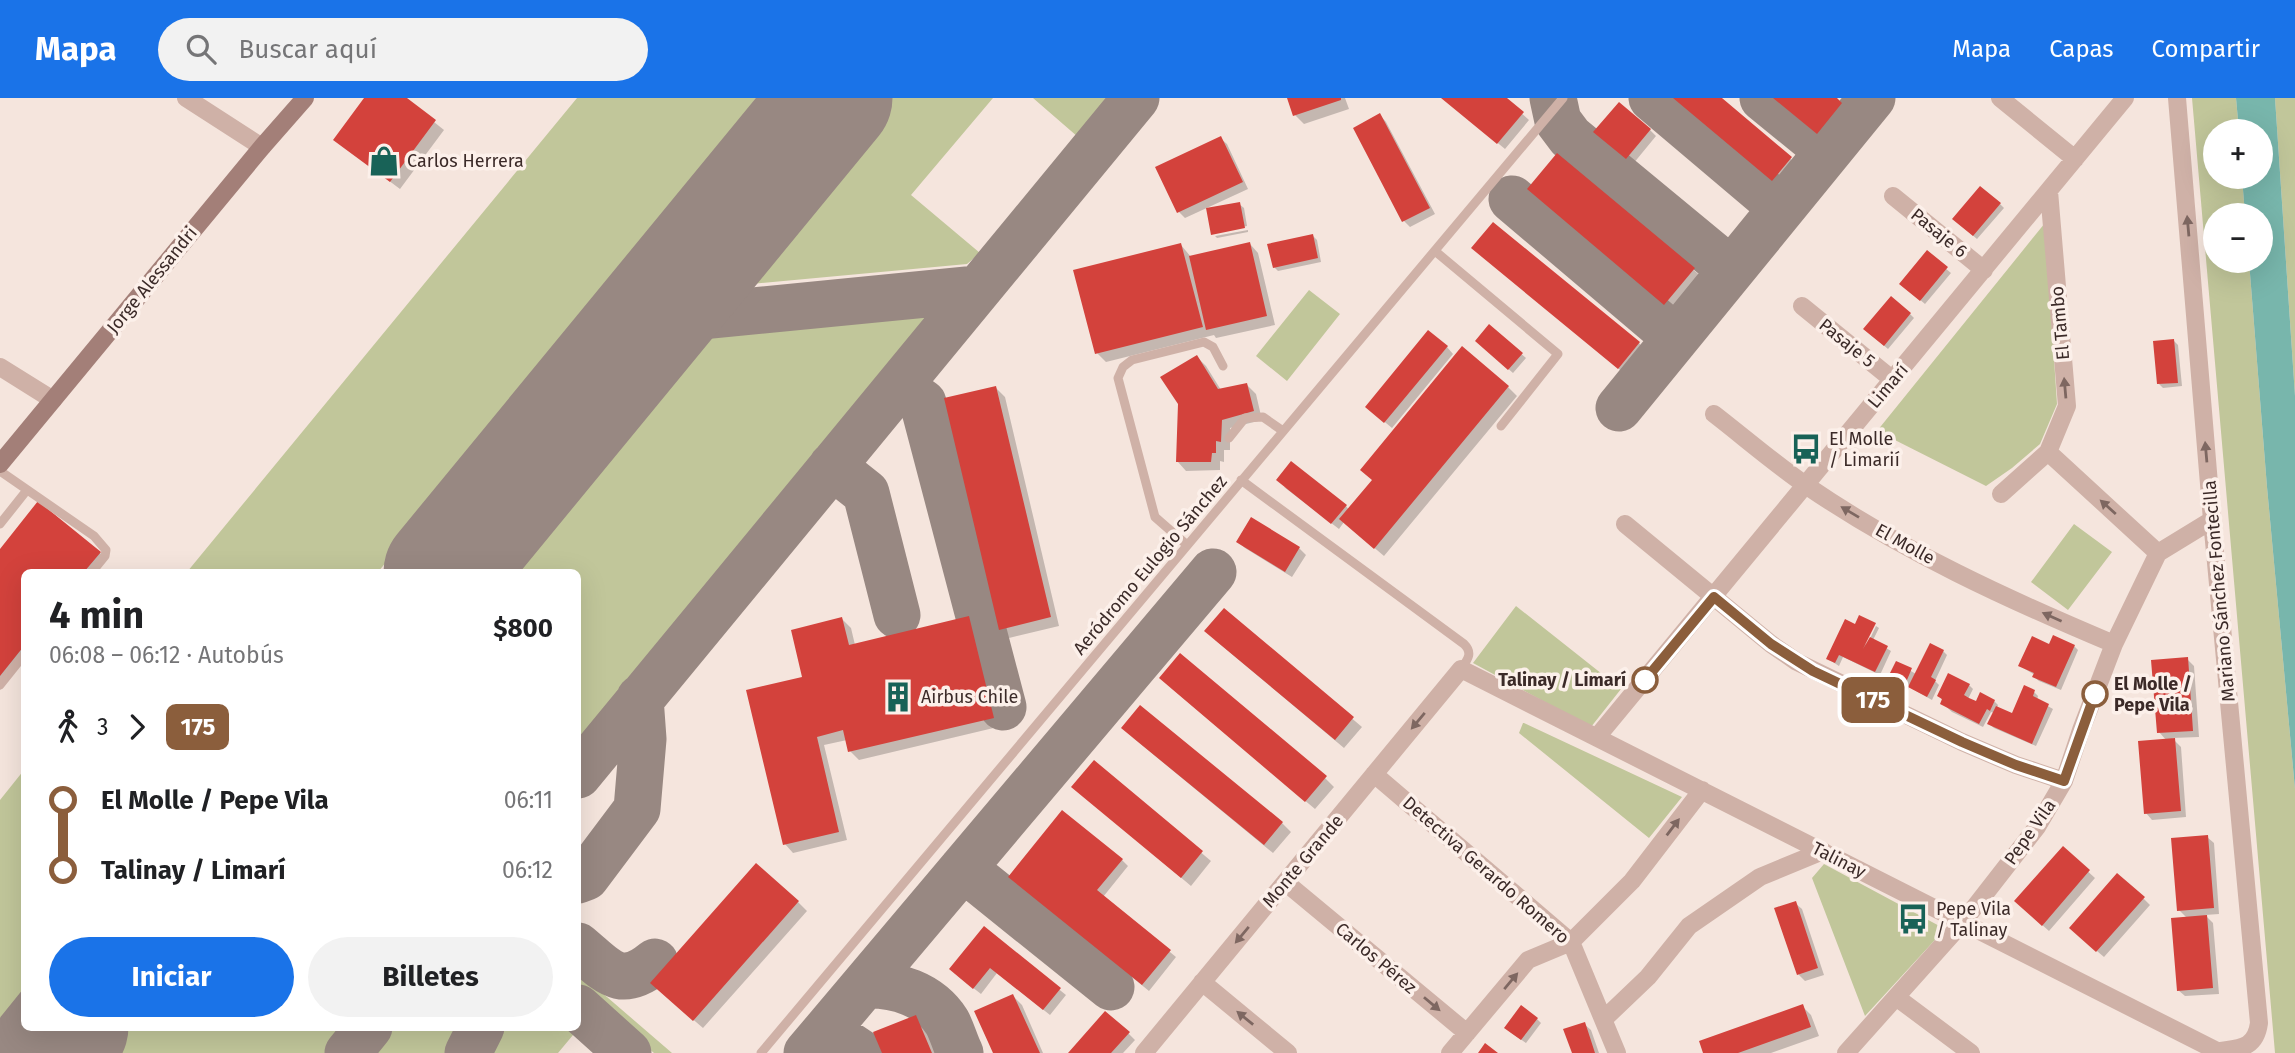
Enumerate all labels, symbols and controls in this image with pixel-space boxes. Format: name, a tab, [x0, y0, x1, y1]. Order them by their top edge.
search box	[158, 18, 648, 81]
text: Mapa	[35, 29, 116, 69]
icon: search	[182, 30, 220, 68]
text: Buscar aquí	[238, 34, 377, 65]
text: Mapa	[1952, 35, 2011, 63]
text: Capas	[2049, 35, 2113, 63]
text: Compartir	[2151, 35, 2260, 63]
map controls	[2203, 119, 2273, 273]
button: +	[2203, 119, 2273, 189]
shop icon: Carlos Herrera	[367, 144, 401, 178]
place label: Carlos Herrera	[407, 150, 524, 172]
button: −	[2203, 203, 2273, 273]
street label: Pasaje 6	[1906, 204, 1972, 262]
one-way arrow	[2182, 214, 2193, 236]
street label: Jorge Alessandri	[102, 222, 202, 338]
street label: El Tambo	[2046, 285, 2074, 361]
street label: Pasaje 5	[1815, 314, 1879, 372]
street label: Limarí	[1863, 359, 1913, 413]
one-way arrow	[2059, 376, 2070, 398]
place label: El Molle / Limarií	[1829, 428, 1900, 471]
bus stop icon: El Molle / Limarií	[1789, 432, 1823, 466]
one-way arrow	[2200, 441, 2211, 463]
street label: Aeródromo Eulogio Sánchez	[1068, 471, 1232, 659]
street label: Mariano Sánchez Fontecilla	[2198, 479, 2240, 703]
one-way arrow	[2099, 499, 2117, 515]
one-way arrow	[1840, 506, 1859, 519]
street label: El Molle	[1872, 519, 1938, 569]
text: 4 min	[49, 592, 144, 638]
one-way arrow	[2041, 611, 2062, 622]
text: $800	[493, 613, 553, 644]
text: 06:08 – 06:12 · Autobús	[49, 641, 284, 669]
marker: Talinay / Limarí	[1632, 667, 1658, 693]
place label: Talinay / Limarí	[1498, 669, 1626, 691]
place label: El Molle / Pepe Vila	[2114, 673, 2192, 716]
line badge: 175	[1833, 677, 1913, 723]
building icon: Airbus Chile	[881, 680, 915, 714]
marker: El Molle / Pepe Vila	[2082, 681, 2108, 707]
place label: Airbus Chile	[921, 686, 1018, 708]
text: 175	[1856, 686, 1890, 714]
icon: walk	[49, 708, 87, 746]
icon: forward	[118, 708, 156, 746]
one-way arrow	[1410, 712, 1425, 730]
text: 3	[97, 713, 108, 741]
text: 175	[180, 713, 215, 741]
text: El Molle / Pepe Vila	[101, 785, 329, 816]
text: 06:11	[504, 786, 553, 814]
street label: Detectiva Gerardo Romero	[1398, 792, 1574, 948]
street label: Pepe Vila	[1999, 795, 2061, 869]
street label: Monte Grande	[1258, 810, 1348, 912]
one-way arrow	[1666, 818, 1680, 836]
street label: Talinay	[1808, 837, 1870, 883]
text: Talinay / Limarí	[101, 855, 286, 886]
text: 06:12	[502, 856, 553, 884]
place label: Pepe Vila / Talinay	[1936, 898, 2011, 941]
bus stop icon: Pepe Vila / Talinay	[1896, 902, 1930, 936]
street label: Carlos Pérez	[1331, 918, 1421, 998]
one-way arrow	[1234, 925, 1249, 943]
button: Iniciar	[49, 937, 294, 1017]
button: Billetes	[308, 937, 553, 1017]
one-way arrow	[1503, 972, 1518, 989]
one-way arrow	[1423, 996, 1440, 1011]
one-way arrow	[1237, 1010, 1255, 1025]

